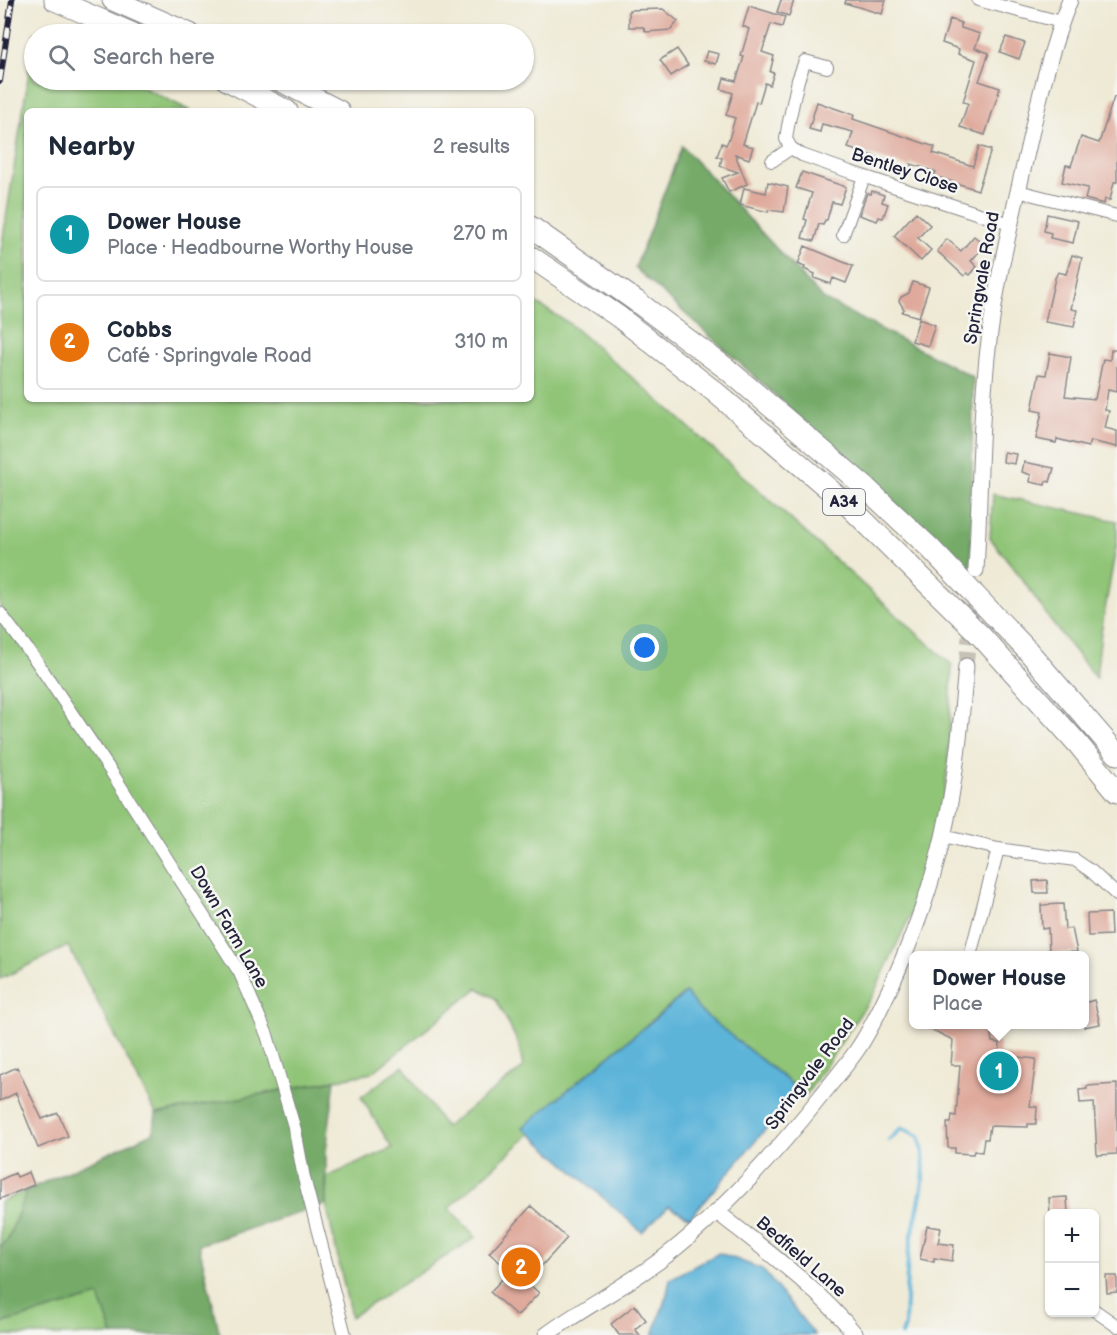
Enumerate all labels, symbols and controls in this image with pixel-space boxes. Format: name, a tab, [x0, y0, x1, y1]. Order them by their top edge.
search box	[24, 24, 534, 90]
icon: search	[45, 41, 78, 74]
text: Search here	[93, 44, 215, 71]
text: Nearby	[48, 132, 135, 163]
text: 2 results	[433, 135, 510, 159]
street label: Bentley Close	[849, 144, 962, 198]
text: Dower House	[107, 209, 241, 236]
street label: Springvale Road	[960, 210, 1004, 346]
text: 1	[65, 222, 74, 246]
text: 270 m	[453, 222, 508, 246]
text: Place · Headbourne Worthy House	[107, 236, 413, 260]
text: Cobbs	[107, 317, 172, 344]
text: 2	[64, 330, 75, 354]
text: 310 m	[454, 330, 508, 354]
text: Café · Springvale Road	[107, 344, 312, 368]
road number: A34	[823, 489, 865, 515]
your location	[630, 633, 659, 662]
street label: Down Farm Lane	[186, 862, 273, 992]
popup	[909, 951, 1089, 1029]
text: Dower House	[932, 965, 1066, 992]
text: Place	[932, 992, 983, 1016]
street label: Springvale Road	[761, 1014, 859, 1134]
pin: 1	[980, 1048, 1018, 1094]
map controls	[1045, 1209, 1099, 1317]
button: +	[1045, 1209, 1099, 1263]
street label: Bedfield Lane	[752, 1212, 851, 1302]
pin: 2	[502, 1244, 540, 1290]
button: −	[1045, 1263, 1099, 1317]

